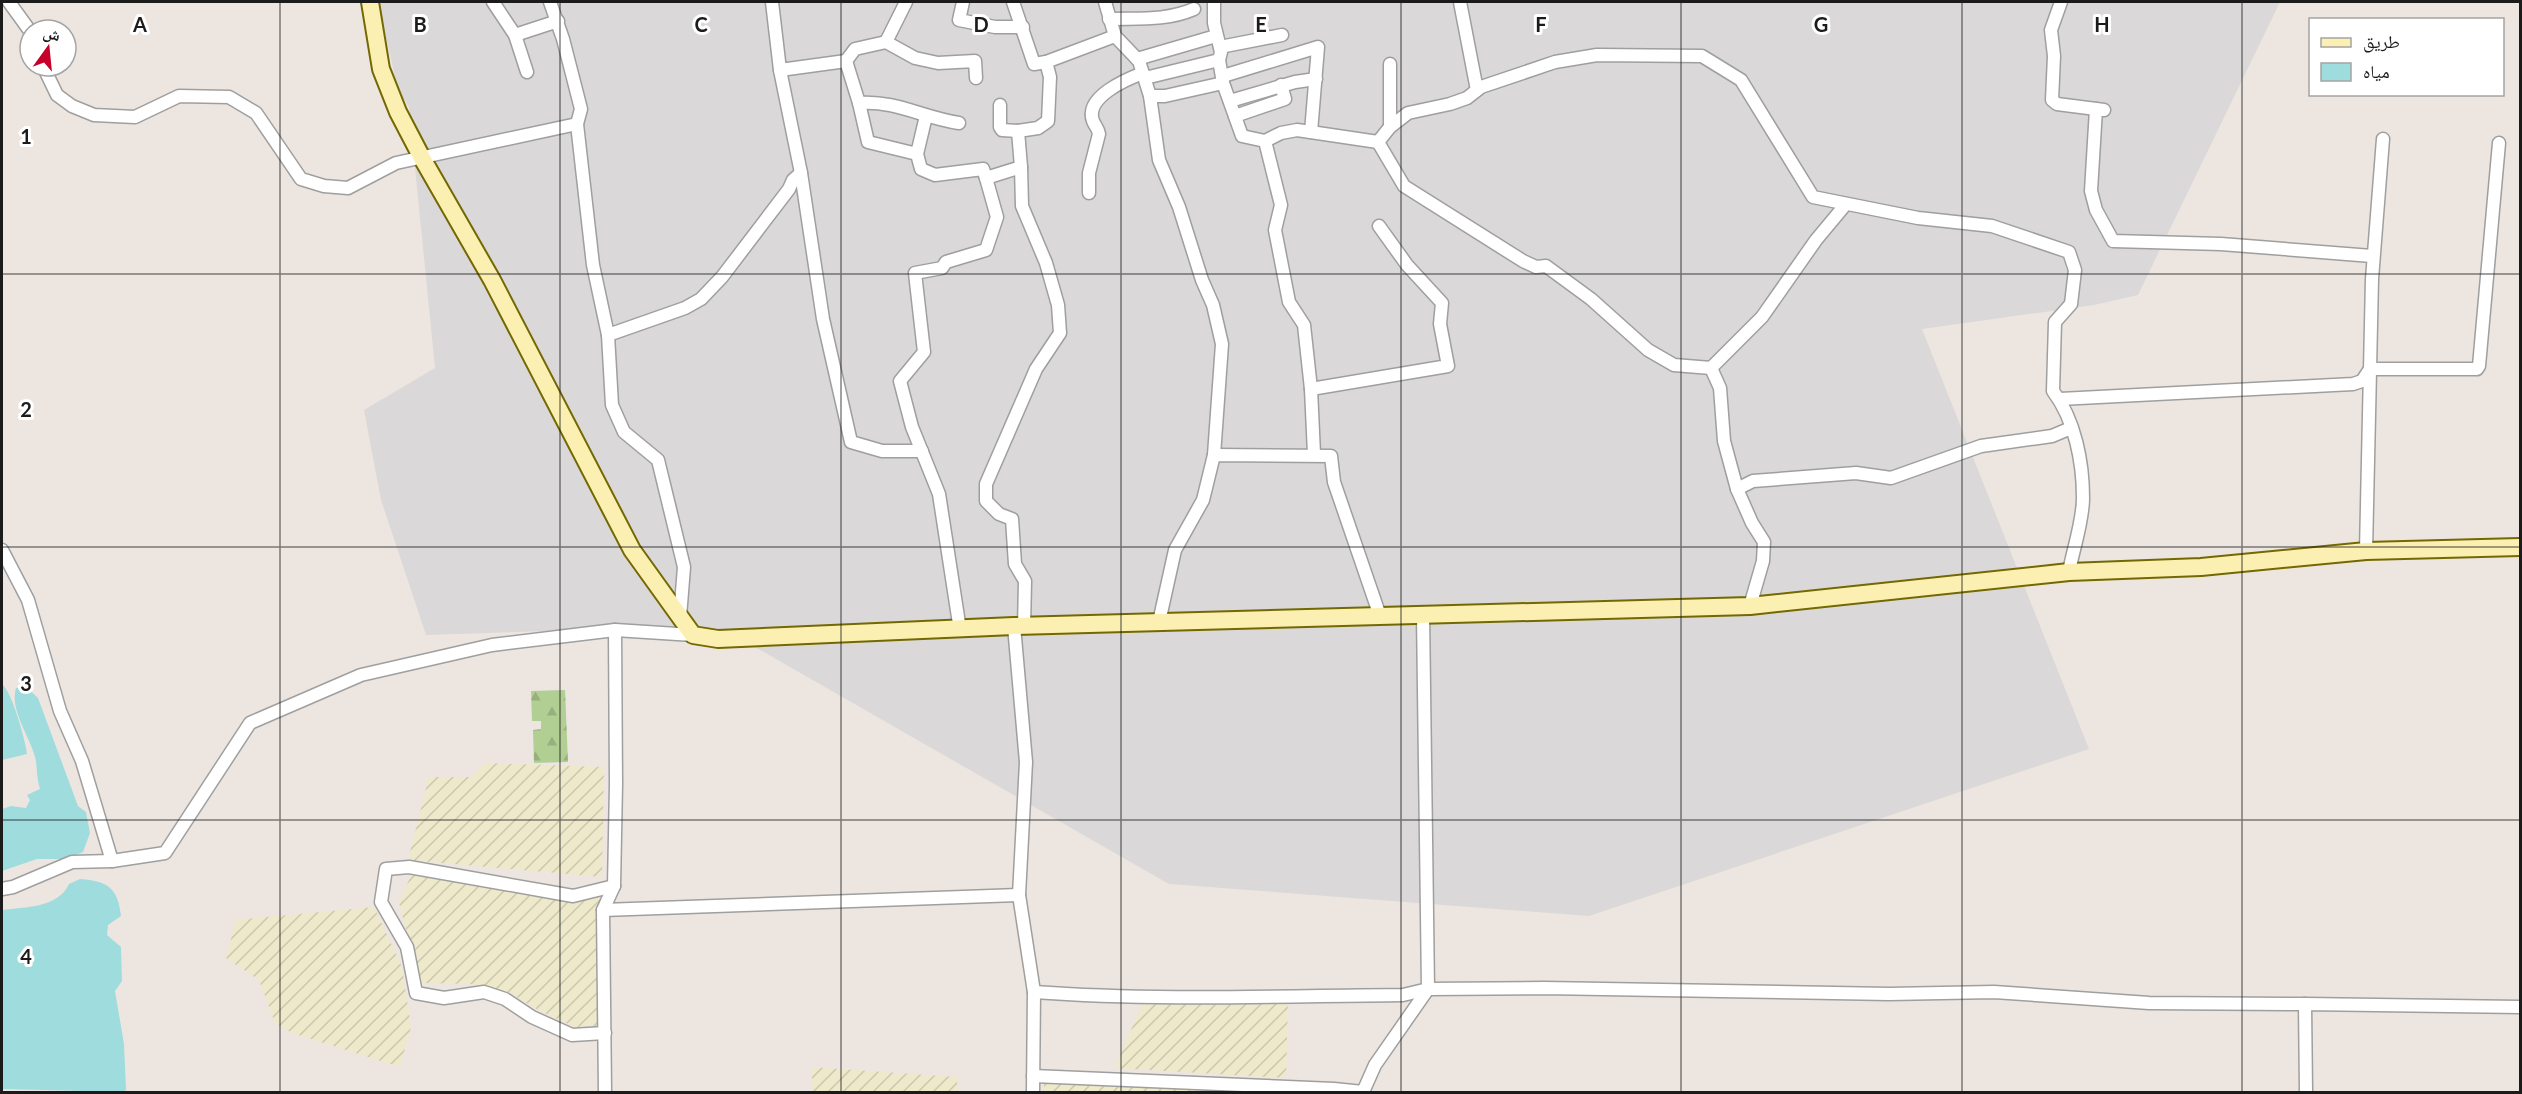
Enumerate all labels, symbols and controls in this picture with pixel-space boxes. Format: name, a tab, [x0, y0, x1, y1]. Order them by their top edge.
text: A	[132, 12, 147, 36]
text: B	[413, 12, 427, 36]
text: C	[694, 12, 708, 36]
text: D	[973, 12, 989, 36]
text: E	[1255, 12, 1267, 36]
text: F	[1535, 12, 1547, 36]
text: G	[1814, 12, 1828, 36]
text: H	[2094, 12, 2110, 36]
north arrow	[18, 18, 78, 78]
legend	[2309, 18, 2504, 96]
text: ش	[41, 22, 63, 45]
text: طريق	[2363, 30, 2400, 53]
text: مياه	[2363, 60, 2390, 82]
text: 1	[20, 124, 32, 148]
text: 2	[20, 397, 32, 421]
text: 3	[20, 671, 32, 695]
text: 4	[20, 944, 32, 968]

